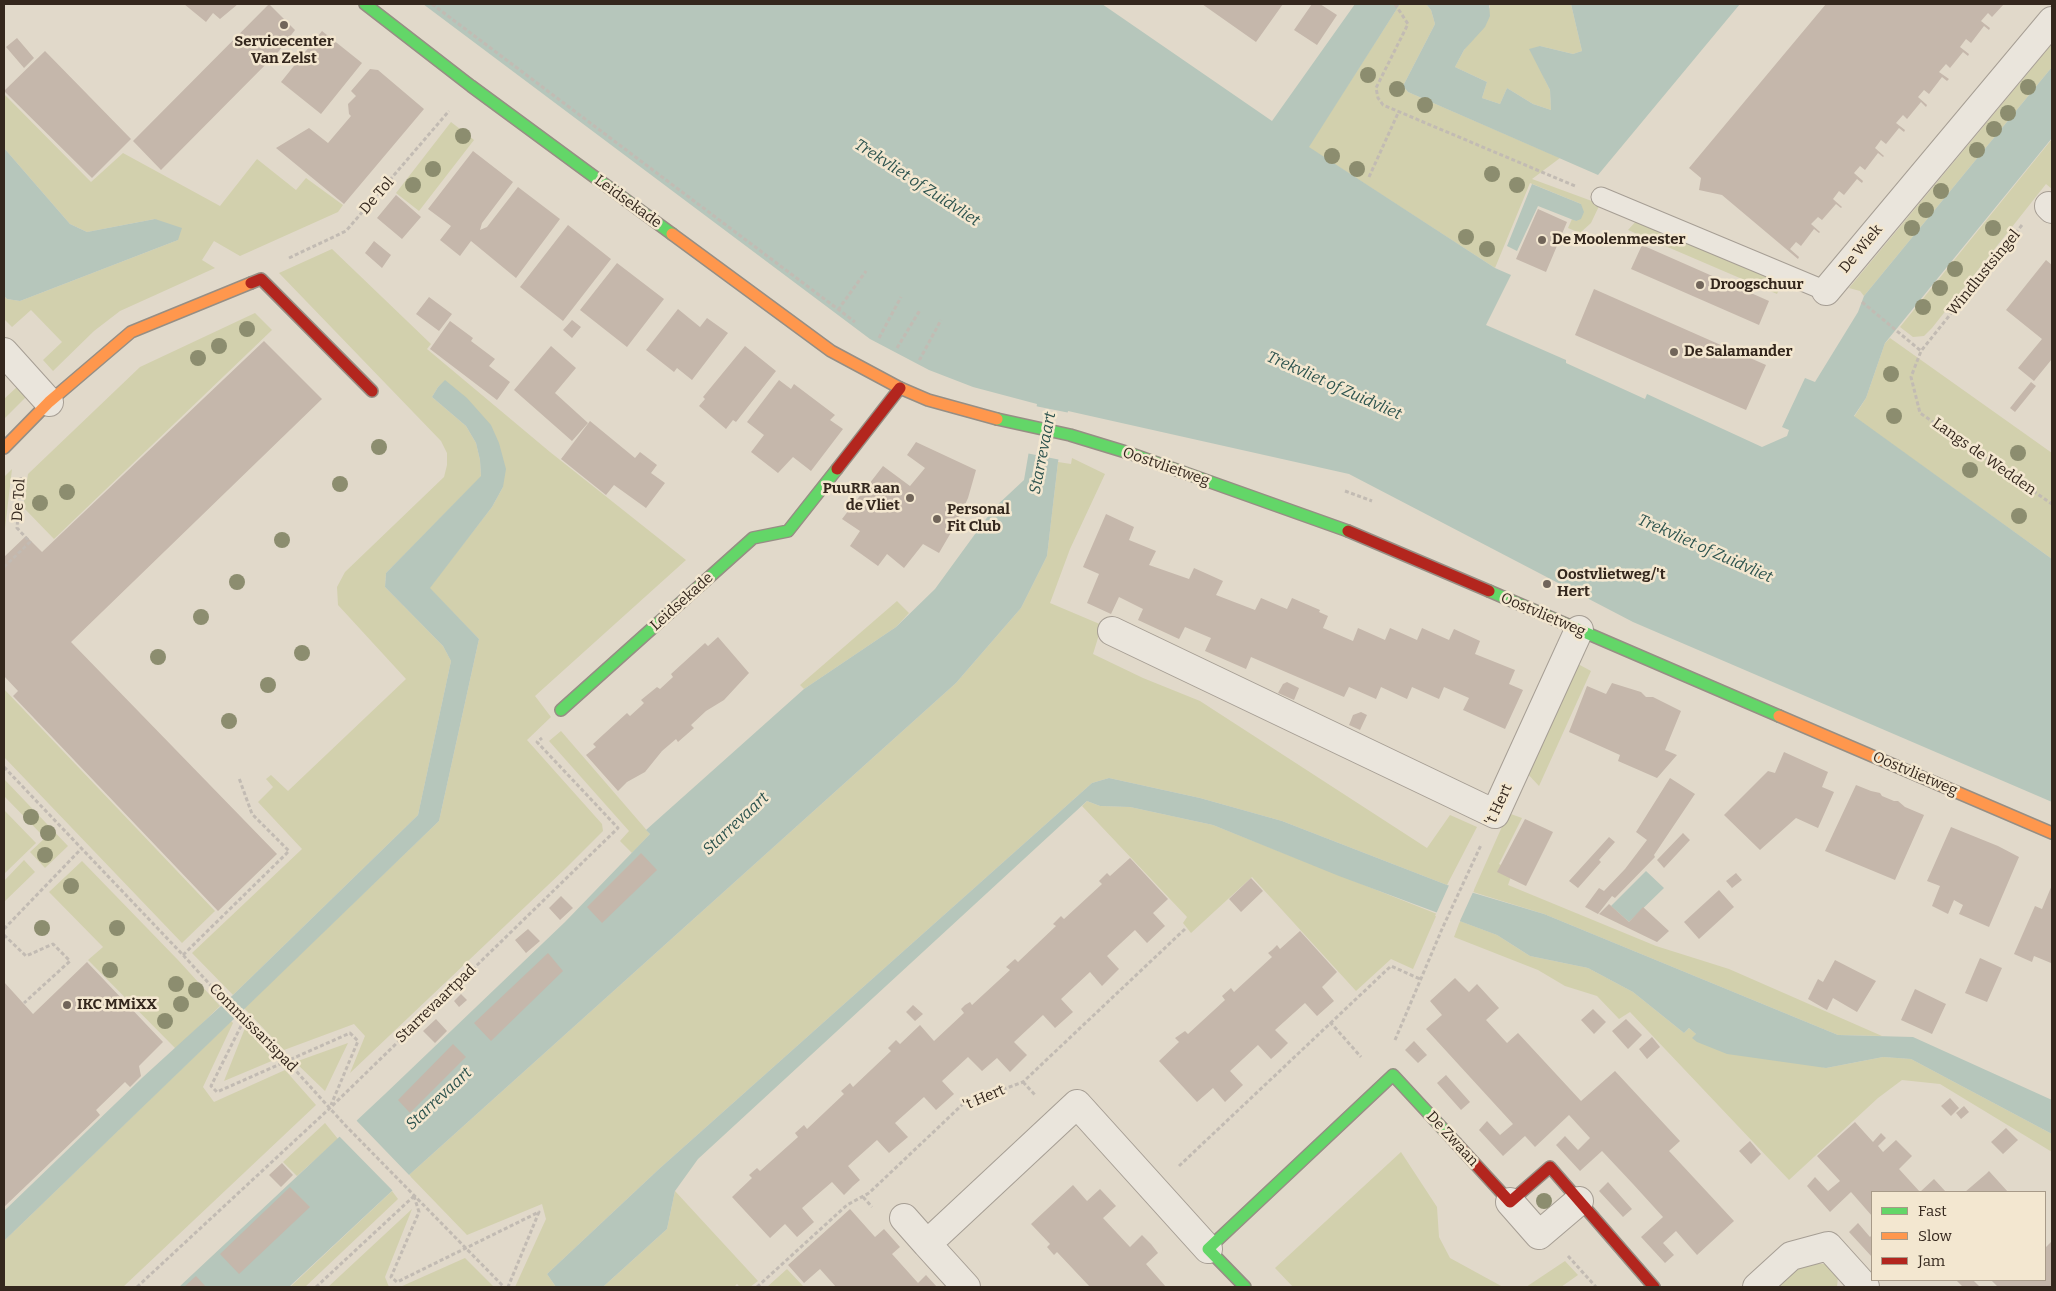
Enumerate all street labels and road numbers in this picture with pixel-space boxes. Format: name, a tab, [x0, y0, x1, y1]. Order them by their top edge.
street label: Leidsekade	[591, 172, 665, 232]
street label: De Tol	[356, 174, 398, 218]
street label: De Wiek	[1836, 221, 1886, 277]
street label: Windlustsingel	[1944, 226, 2024, 320]
street label: Langs de Wedden	[1929, 415, 2039, 499]
street label: Oostvlietweg	[1120, 444, 1212, 490]
street label: De Tol	[9, 478, 29, 522]
street label: Leidsekade	[647, 569, 717, 635]
street label: Oostvlietweg	[1498, 589, 1588, 641]
street label: Oostvlietweg	[1870, 748, 1960, 800]
street label: 't Hert	[1482, 781, 1516, 829]
street label: Starrevaartpad	[392, 961, 480, 1047]
street label: Commissarispad	[205, 980, 301, 1076]
street label: 't Hert	[960, 1081, 1008, 1115]
street label: De Zwaan	[1422, 1108, 1482, 1170]

